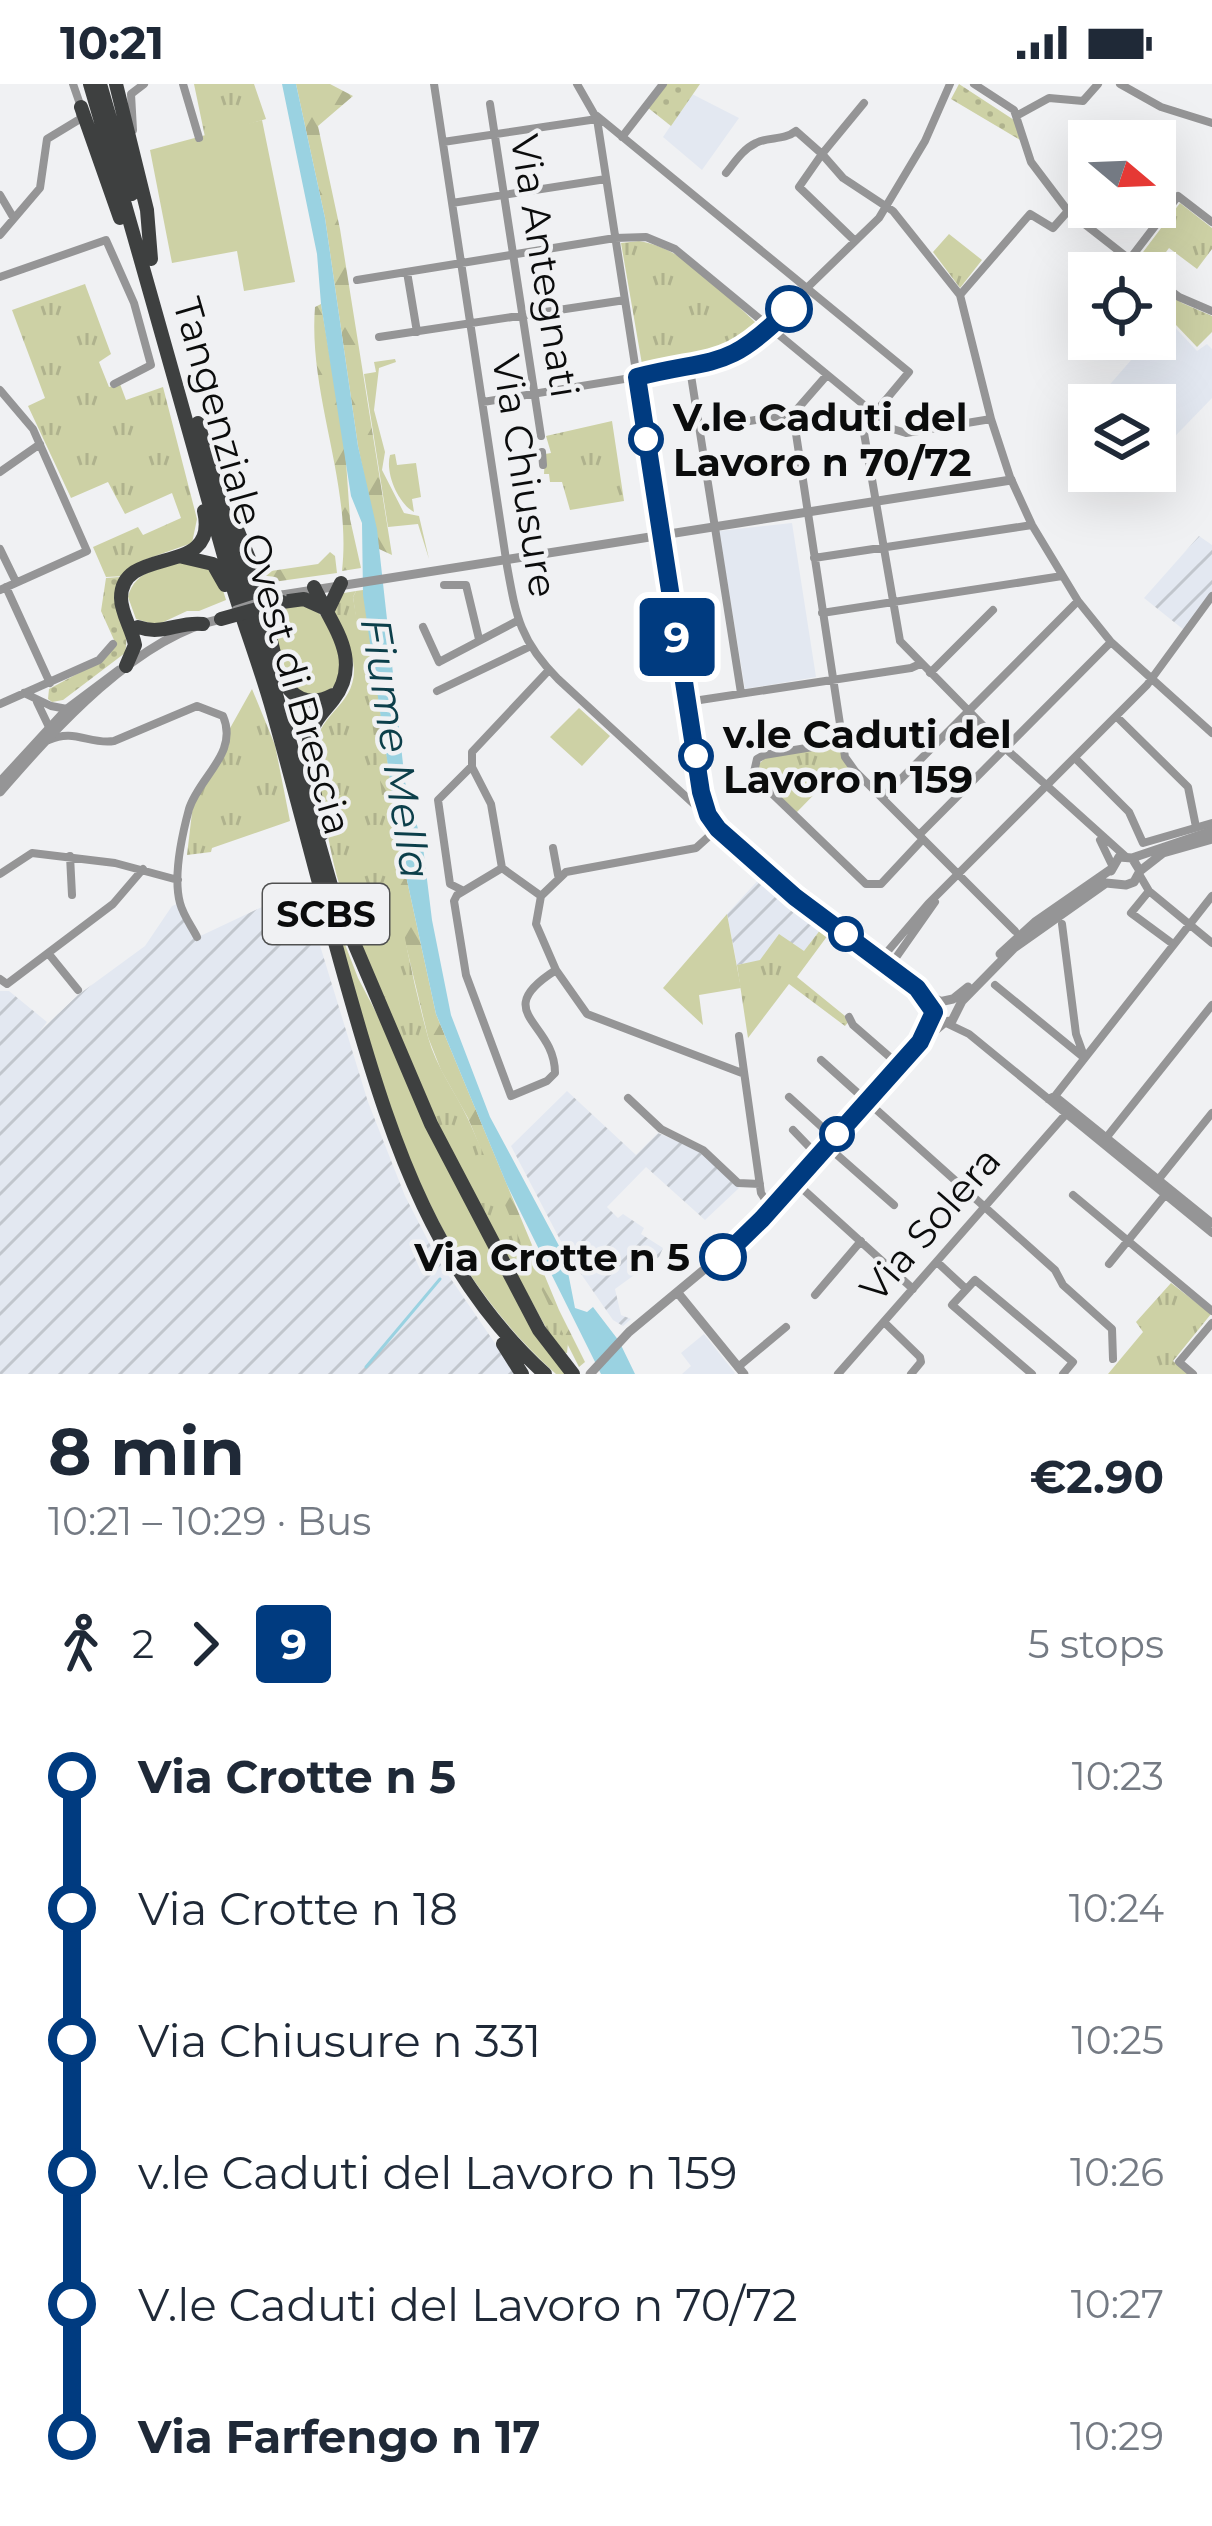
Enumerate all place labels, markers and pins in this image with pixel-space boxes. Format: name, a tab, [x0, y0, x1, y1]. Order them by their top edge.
unlabelled marker	[767, 287, 811, 331]
place label: V.le Caduti del Lavoro n 70/72	[672, 393, 972, 486]
marker: V.le Caduti del Lavoro n 70/72	[630, 423, 662, 455]
place label: v.le Caduti del Lavoro n 159	[722, 710, 1012, 803]
marker: v.le Caduti del Lavoro n 159	[680, 740, 712, 772]
unlabelled marker	[830, 918, 862, 950]
unlabelled marker	[821, 1118, 853, 1150]
place label: Via Crotte n 5	[413, 1233, 690, 1281]
marker: Via Crotte n 5	[701, 1235, 745, 1279]

